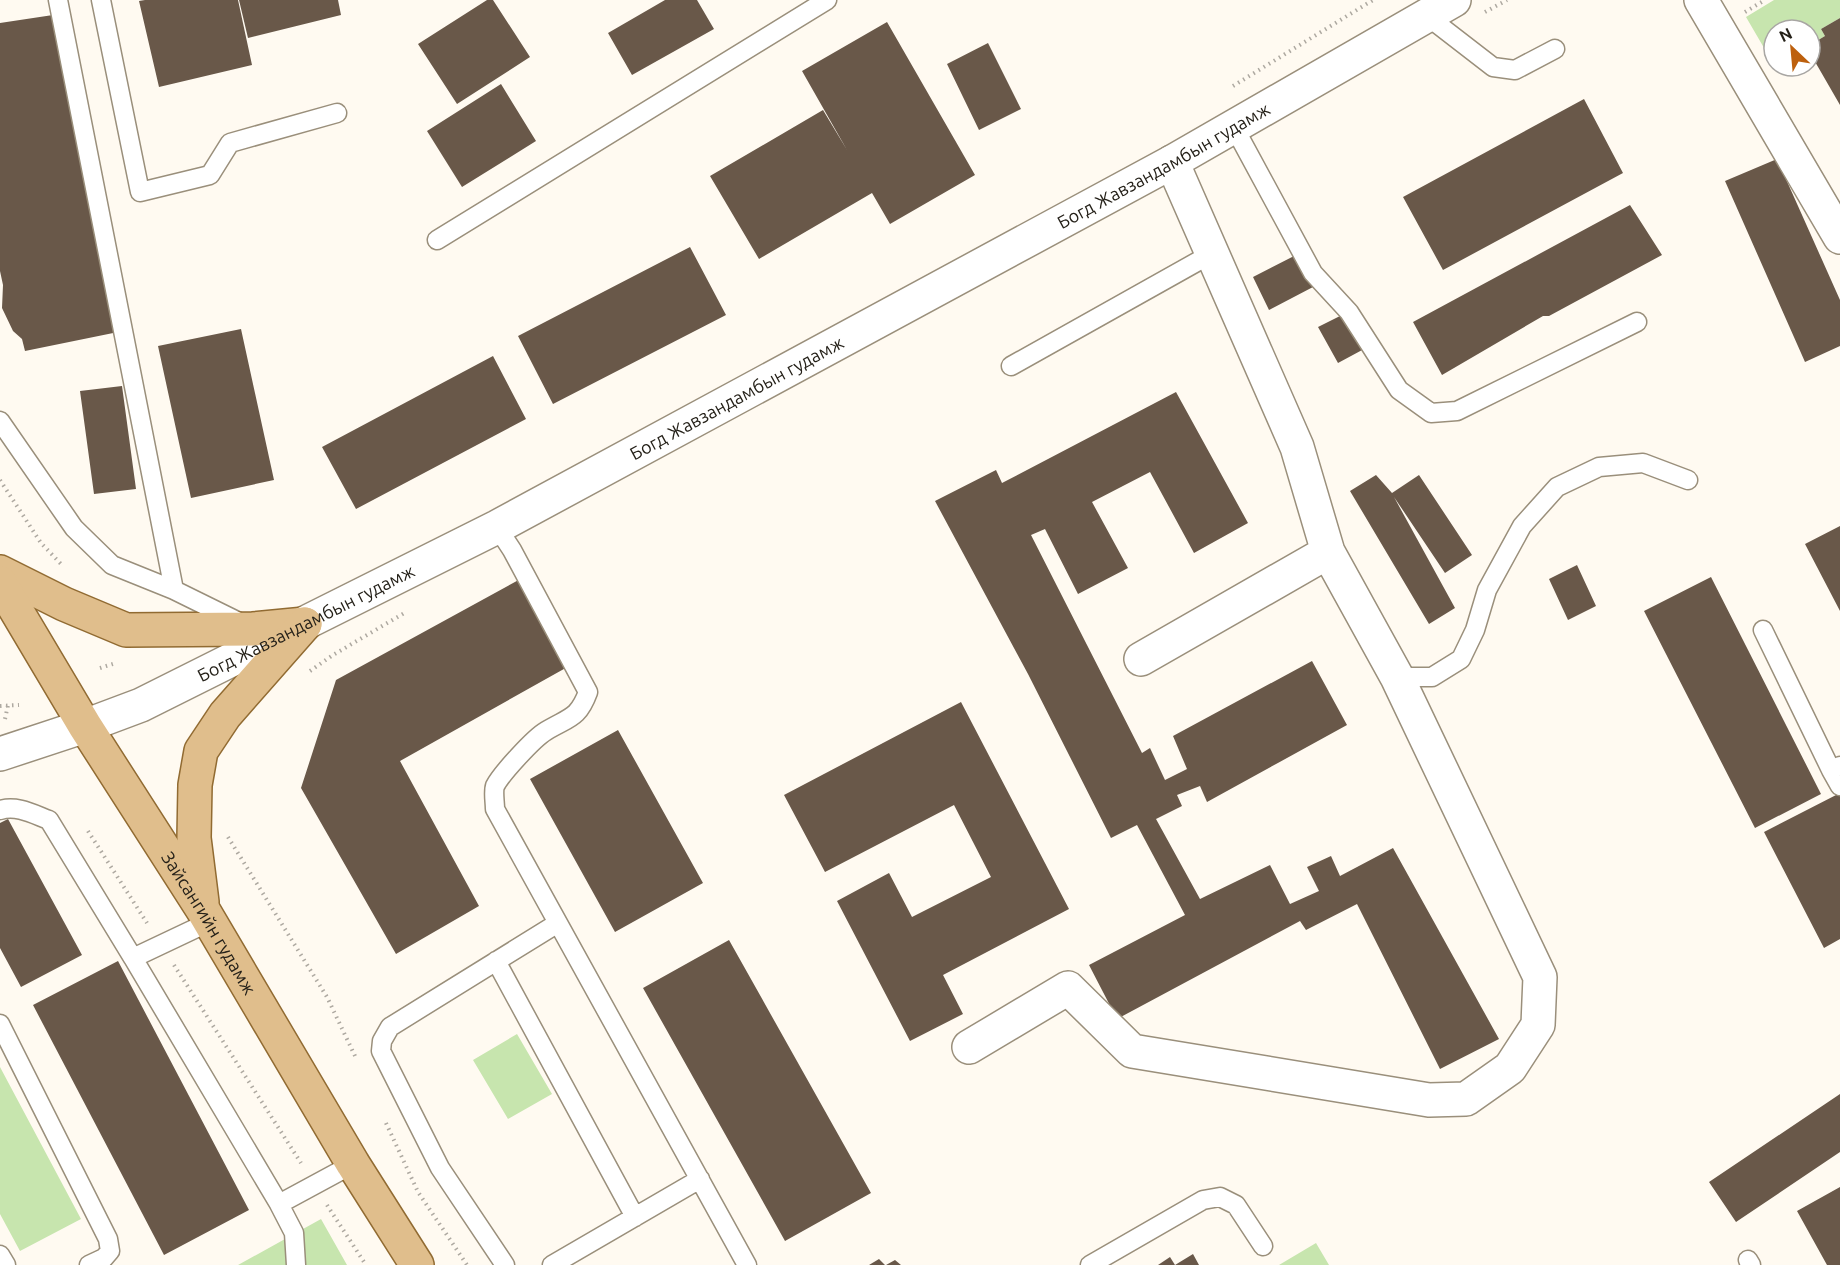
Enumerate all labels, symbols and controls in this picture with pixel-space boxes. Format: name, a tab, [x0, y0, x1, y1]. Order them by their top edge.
north arrow	[1762, 18, 1822, 78]
text: N	[1776, 24, 1795, 45]
street label: Богд Жавзандамбын гудамж	[1054, 98, 1274, 232]
street label: Богд Жавзандамбын гудамж	[626, 331, 847, 463]
street label: Богд Жавзандамбын гудамж	[194, 560, 418, 685]
street label: Зайсангийн гудамж	[158, 848, 261, 998]

